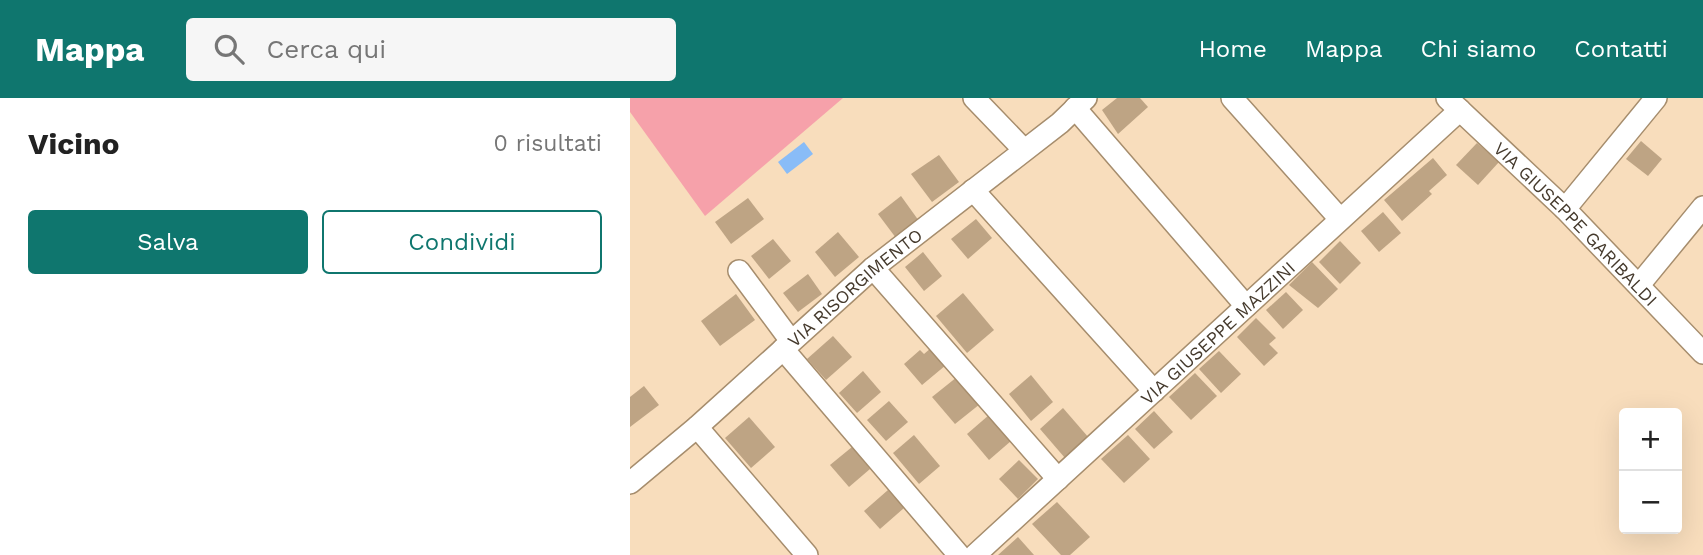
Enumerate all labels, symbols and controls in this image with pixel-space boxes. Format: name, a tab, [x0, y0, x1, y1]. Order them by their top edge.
search box	[186, 18, 676, 81]
text: Mappa	[35, 30, 144, 69]
icon: search	[210, 30, 248, 68]
text: Cerca qui	[266, 34, 386, 64]
text: Home	[1198, 35, 1267, 63]
text: Mappa	[1305, 35, 1383, 63]
text: Chi siamo	[1421, 35, 1536, 63]
text: Contatti	[1574, 35, 1668, 63]
text: Vicino	[28, 126, 120, 161]
text: 0 risultati	[494, 130, 602, 157]
street label: VIA GIUSEPPE GARIBALDI	[1490, 137, 1662, 310]
button: Salva	[28, 210, 308, 274]
button: Condividi	[322, 210, 602, 274]
street label: VIA RISORGIMENTO	[783, 224, 926, 351]
street label: VIA GIUSEPPE MAZZINI	[1136, 257, 1299, 409]
map controls	[1619, 408, 1682, 534]
button: +	[1619, 408, 1682, 471]
button: −	[1619, 471, 1682, 534]

